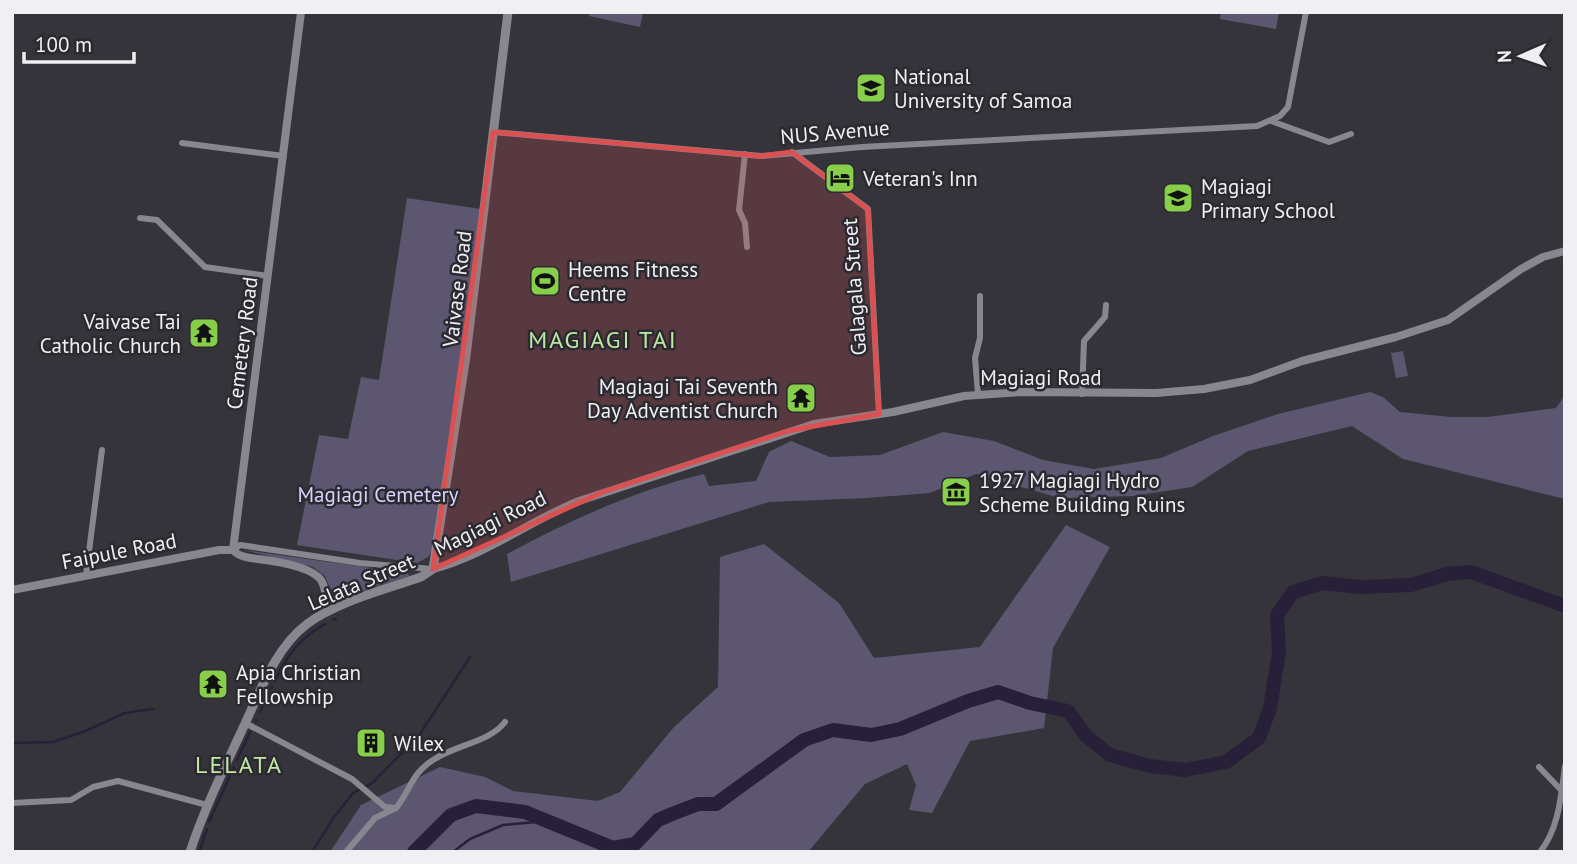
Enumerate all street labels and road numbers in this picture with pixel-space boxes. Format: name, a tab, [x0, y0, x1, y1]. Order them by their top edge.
street label: NUS Avenue	[779, 114, 891, 150]
street label: Galagala Street	[836, 218, 872, 356]
street label: Vaivase Road	[436, 229, 478, 350]
street label: Cemetery Road	[220, 275, 264, 411]
street label: Magiagi Road	[980, 364, 1102, 391]
street label: Magiagi Road	[430, 484, 550, 562]
street label: Faipule Road	[59, 527, 179, 575]
street label: Lelata Street	[303, 547, 419, 617]

